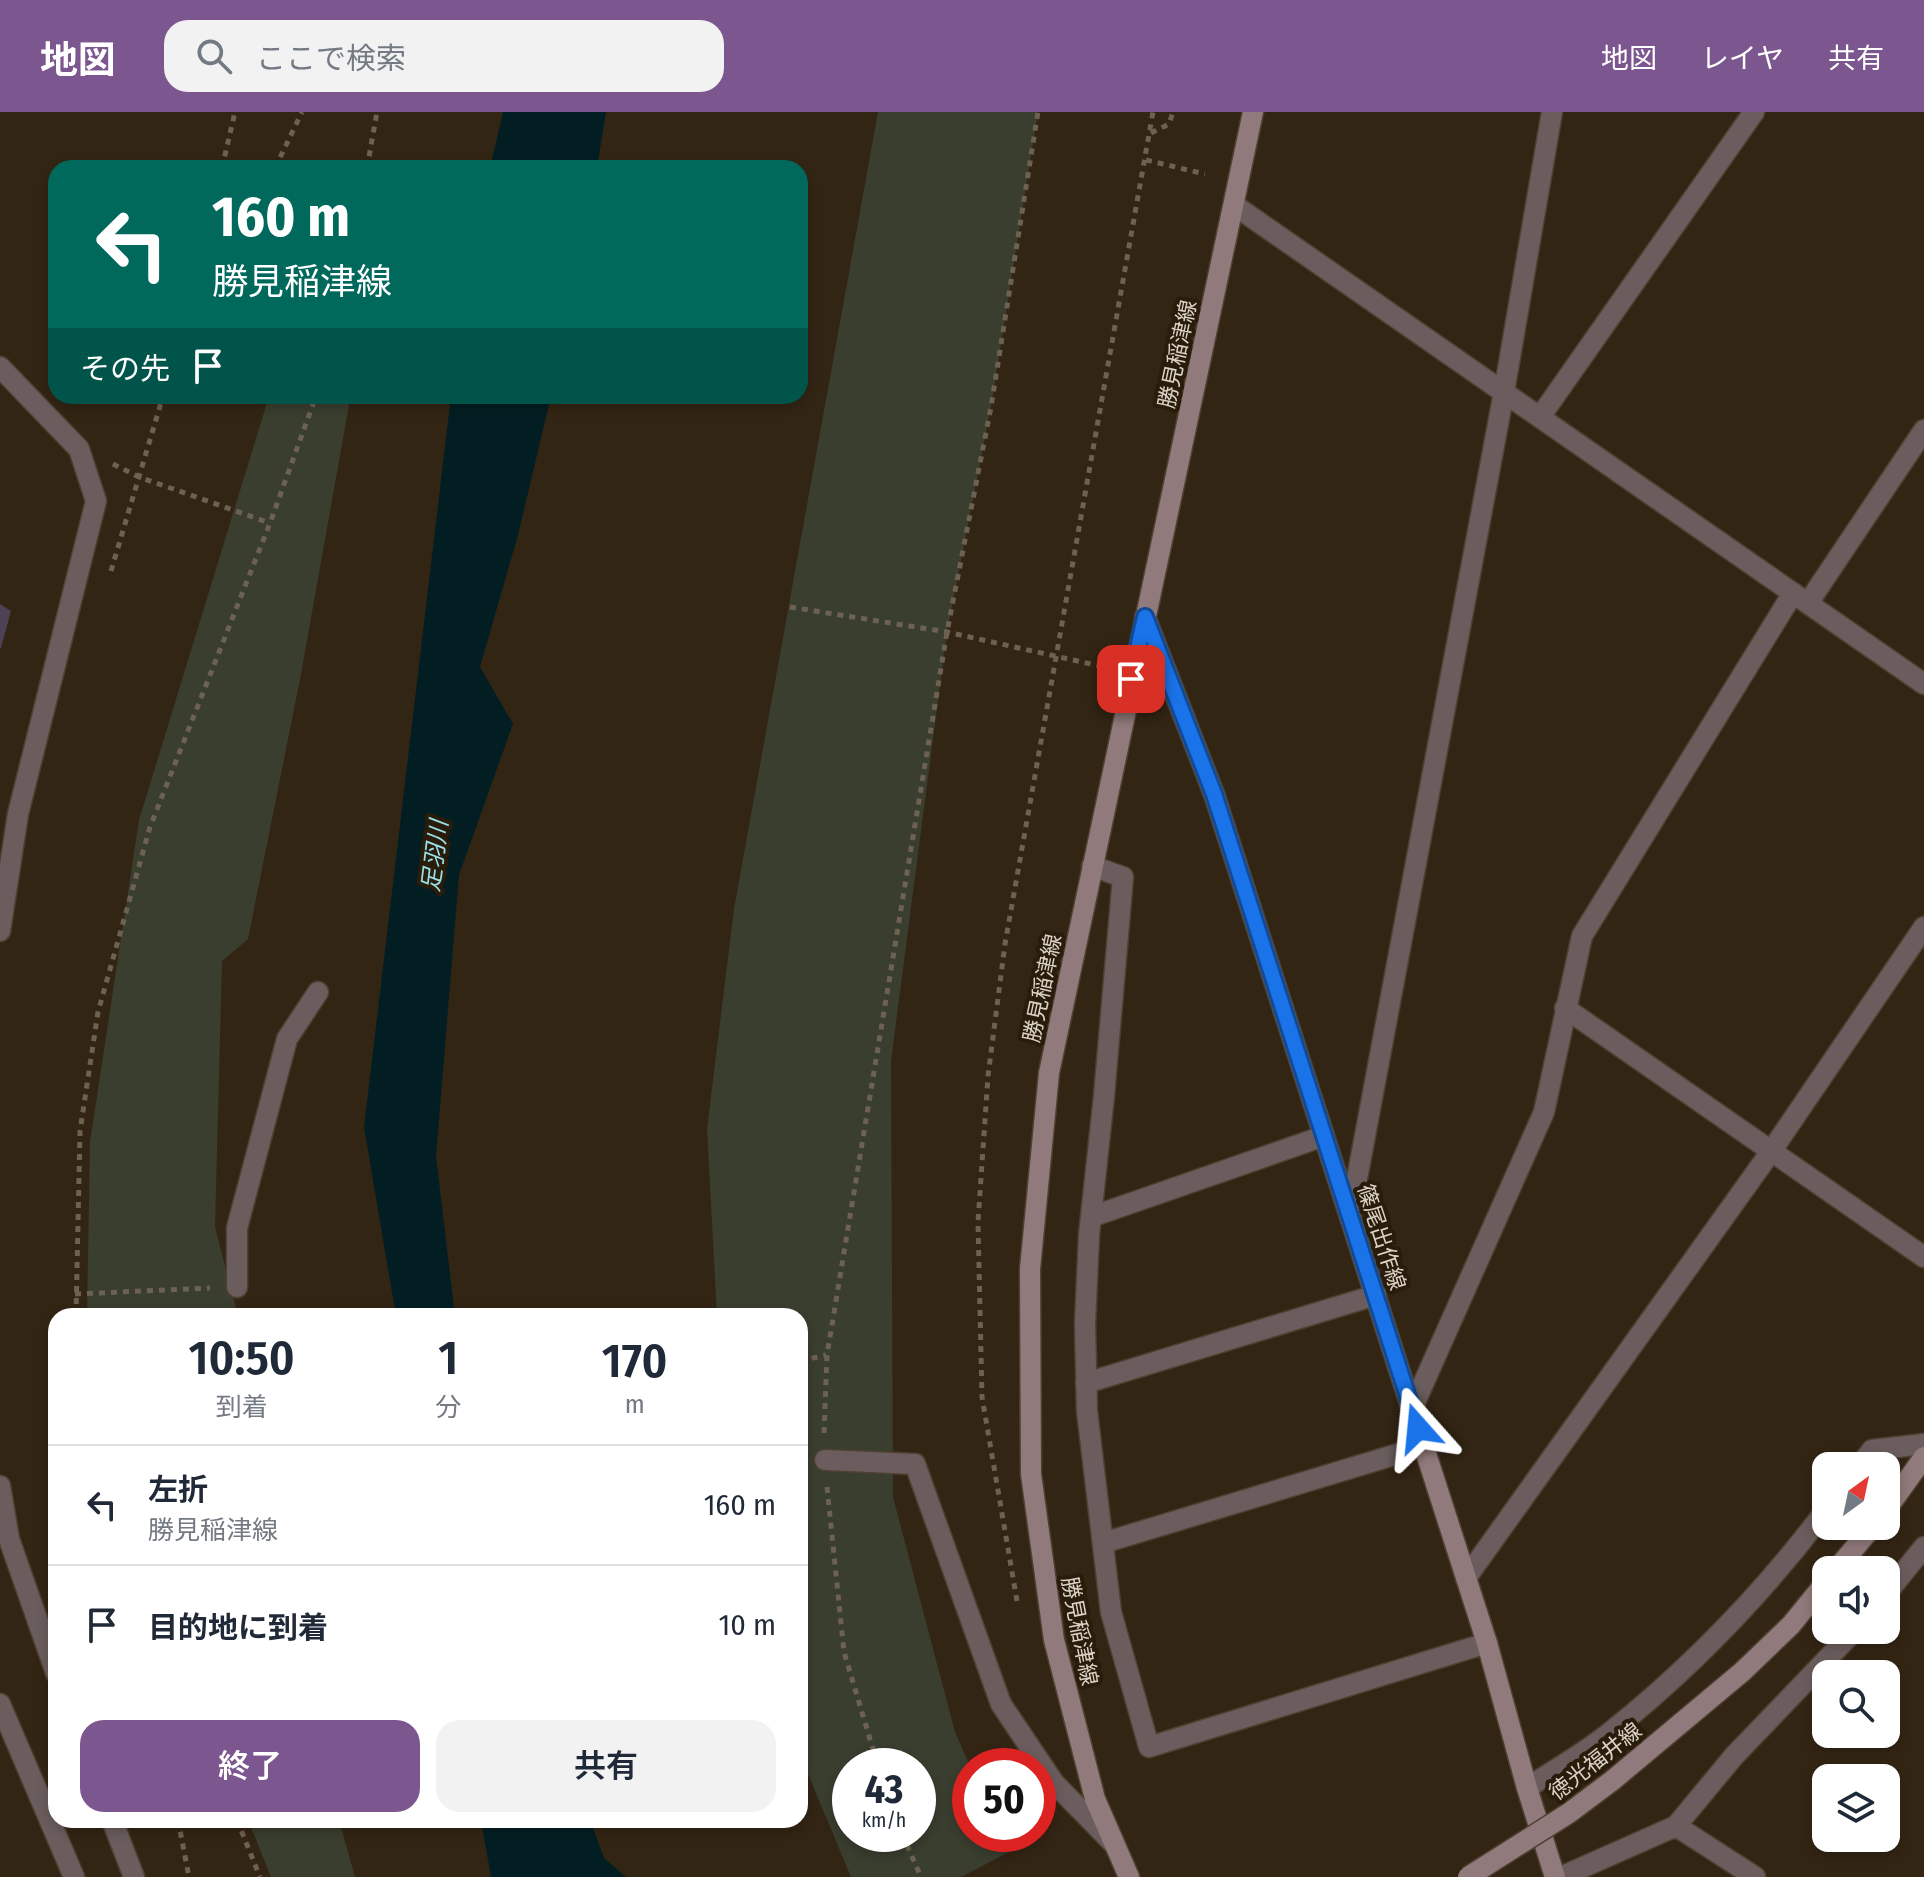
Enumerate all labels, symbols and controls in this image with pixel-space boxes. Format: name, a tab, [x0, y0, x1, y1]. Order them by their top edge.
search box	[164, 20, 724, 92]
icon: search	[192, 34, 236, 78]
text: 地図	[40, 37, 116, 83]
text: ここで検索	[256, 41, 406, 77]
text: 地図	[1601, 42, 1657, 75]
text: レイヤ	[1701, 42, 1784, 75]
text: 共有	[1828, 42, 1884, 75]
text: 160 m	[212, 184, 350, 251]
icon: left	[80, 192, 184, 296]
text: 勝見稲津線	[212, 260, 392, 304]
street label: 勝見稲津線	[1153, 297, 1202, 411]
icon: arrive	[186, 344, 230, 388]
text: その先	[80, 351, 170, 387]
pin	[1097, 645, 1165, 713]
icon: arrive	[1109, 657, 1153, 701]
water label: 足羽川	[417, 816, 454, 893]
street label: 勝見稲津線	[1018, 931, 1067, 1045]
street label: 篠尾出作線	[1352, 1181, 1411, 1294]
text: 10:50	[189, 1329, 295, 1387]
text: 1	[438, 1329, 458, 1387]
text: 170	[602, 1332, 667, 1390]
position arrow	[1376, 1386, 1460, 1470]
text: m	[625, 1389, 645, 1420]
text: 到着	[216, 1392, 268, 1423]
text: 分	[435, 1392, 461, 1423]
north arrow	[1812, 1452, 1900, 1540]
map controls	[1812, 1452, 1900, 1852]
text: 左折	[148, 1472, 208, 1508]
icon: left	[80, 1483, 124, 1527]
text: 160 m	[704, 1487, 776, 1523]
text: 勝見稲津線	[148, 1515, 278, 1546]
button: sound	[1812, 1556, 1900, 1644]
street label: 勝見稲津線	[1056, 1575, 1103, 1688]
icon: arrive	[80, 1603, 124, 1647]
text: 10 m	[719, 1607, 776, 1643]
text: 目的地に到着	[148, 1610, 328, 1646]
button: search	[1812, 1660, 1900, 1748]
street label: 徳光福井線	[1544, 1717, 1647, 1806]
button: 終了	[80, 1720, 420, 1812]
button: 共有	[436, 1720, 776, 1812]
speed limit sign: 50	[952, 1748, 1056, 1852]
button: layers	[1812, 1764, 1900, 1852]
text: 43	[864, 1766, 904, 1814]
text: km/h	[862, 1808, 906, 1832]

